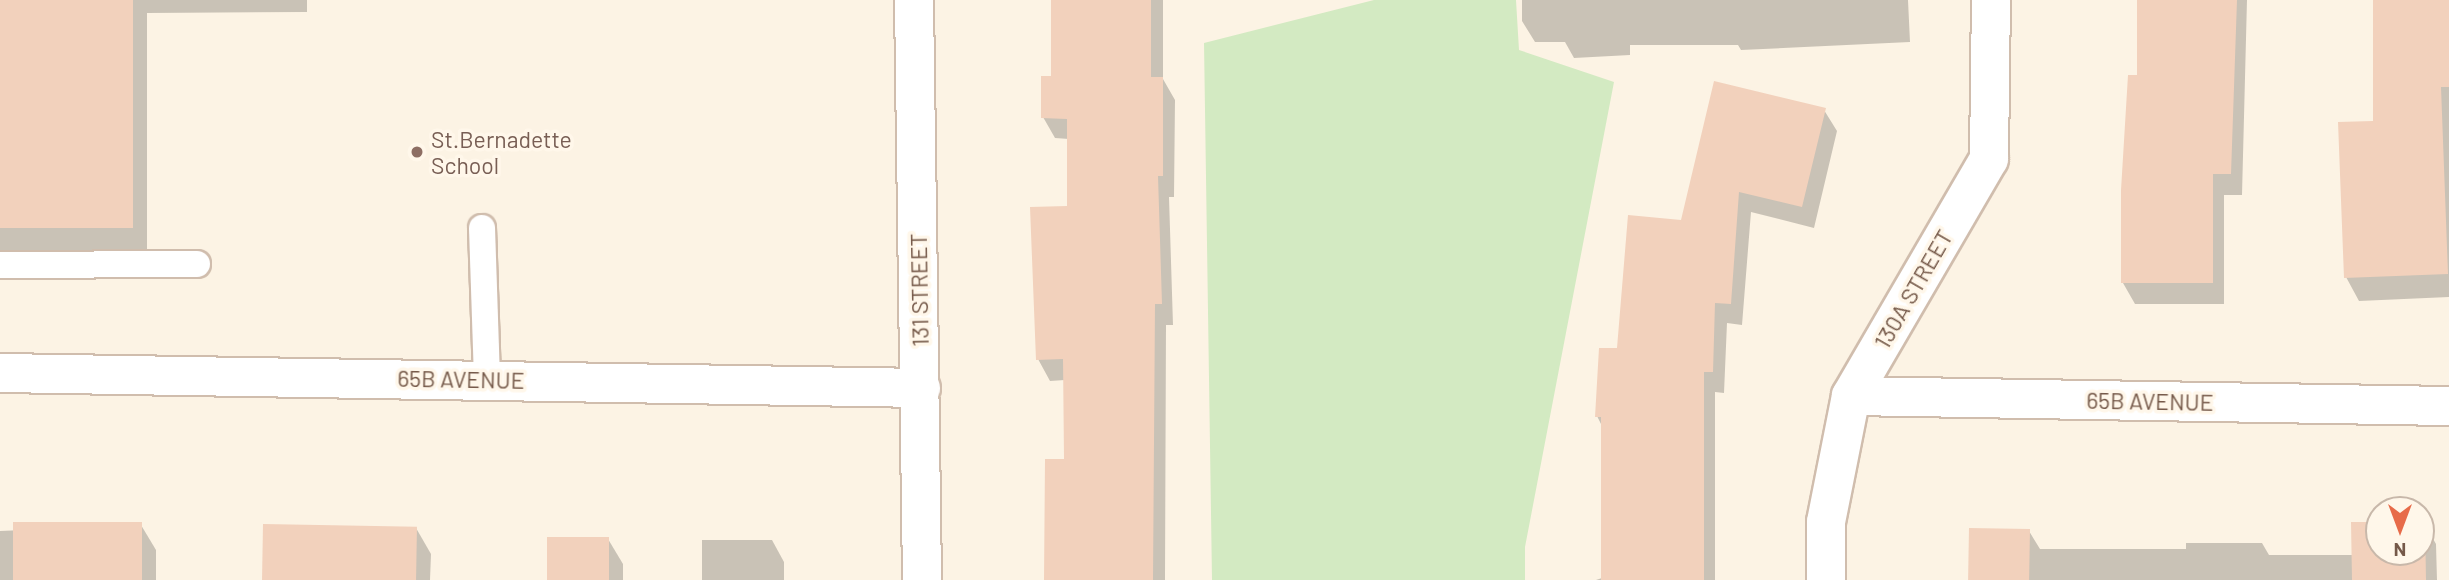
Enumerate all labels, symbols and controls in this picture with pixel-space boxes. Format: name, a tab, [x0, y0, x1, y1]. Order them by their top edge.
place label: St.Bernadette School	[431, 125, 572, 179]
marker: St.Bernadette School	[409, 144, 425, 160]
street label: 130A STREET	[1868, 225, 1958, 353]
street label: 131 STREET	[904, 233, 934, 347]
street label: 65B AVENUE	[397, 364, 525, 394]
street label: 65B AVENUE	[2086, 386, 2214, 416]
north arrow	[2365, 496, 2435, 566]
text: N	[2394, 539, 2406, 562]

